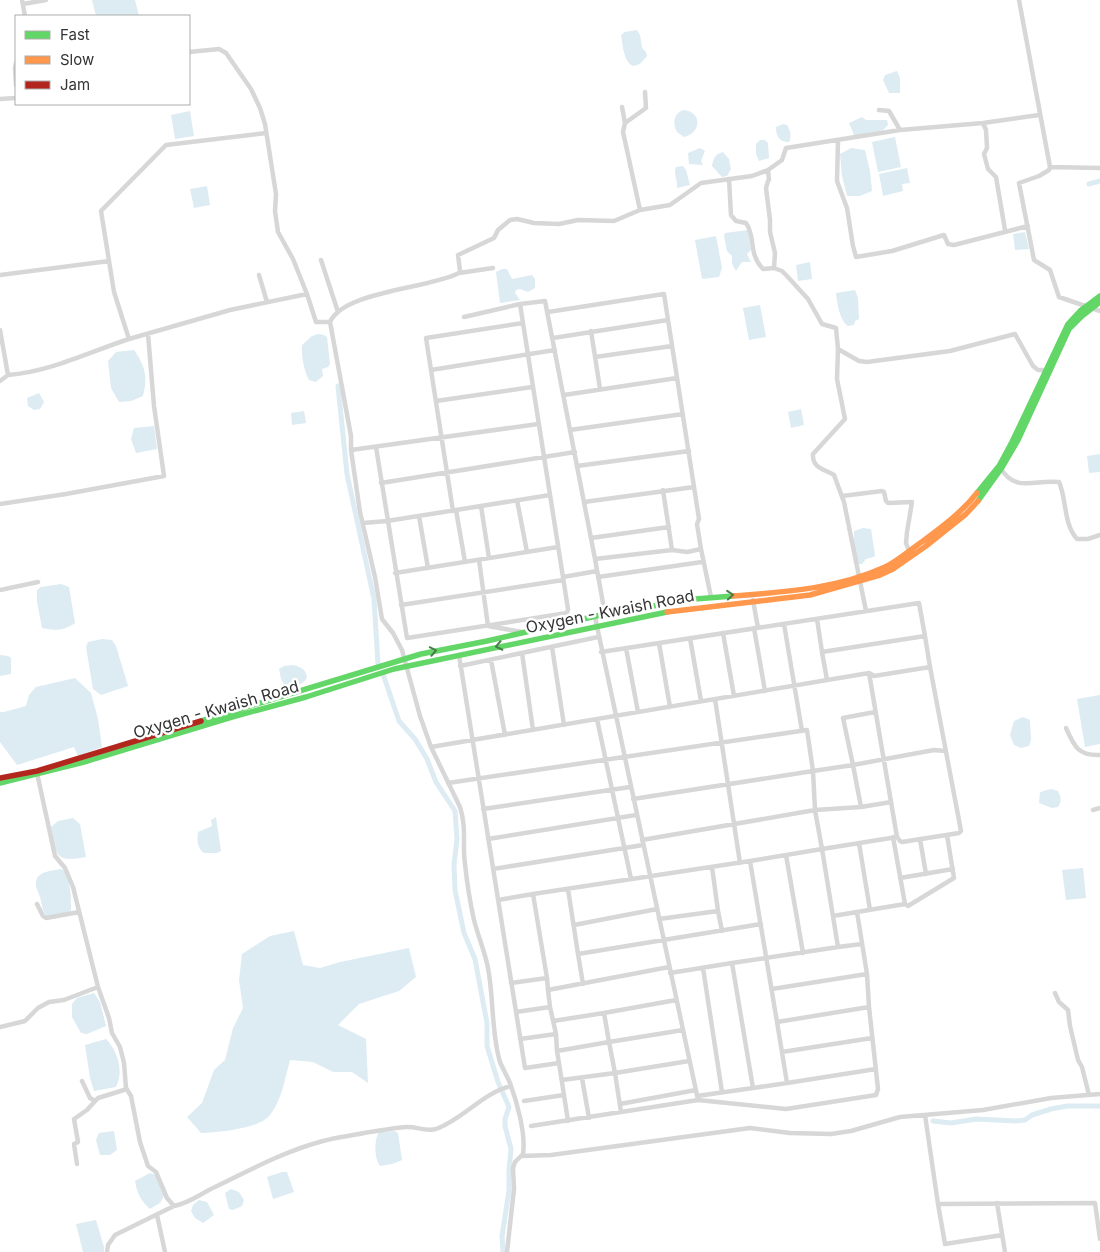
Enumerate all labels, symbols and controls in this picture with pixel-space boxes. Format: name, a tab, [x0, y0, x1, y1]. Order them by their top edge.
legend	[15, 15, 190, 105]
text: Fast	[60, 25, 90, 44]
text: Slow	[60, 50, 94, 69]
text: Jam	[60, 75, 90, 94]
street label: Oxygen - Kwaish Road	[524, 585, 696, 637]
one-way arrow	[726, 590, 734, 601]
one-way arrow	[494, 640, 503, 651]
one-way arrow	[428, 647, 437, 657]
street label: Oxygen - Kwaish Road	[131, 676, 301, 742]

